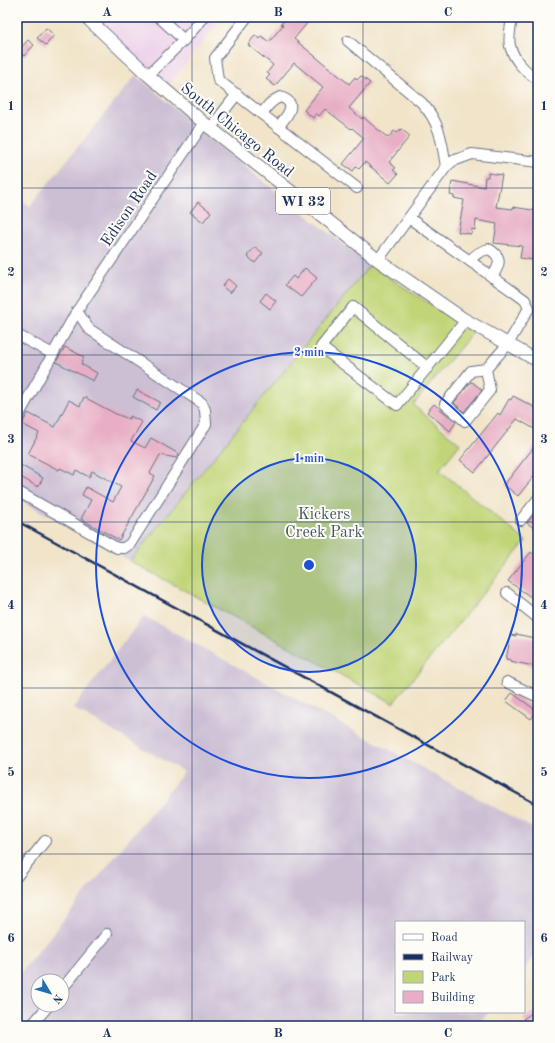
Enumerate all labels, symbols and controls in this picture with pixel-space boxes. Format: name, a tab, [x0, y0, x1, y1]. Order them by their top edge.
text: A	[102, 6, 112, 19]
text: B	[273, 6, 283, 19]
text: C	[444, 6, 452, 19]
street label: South Chicago Road	[177, 80, 296, 181]
text: 1	[7, 100, 15, 113]
text: 1	[540, 100, 548, 113]
street label: Edison Road	[99, 168, 161, 250]
road number: WI 32	[276, 188, 330, 214]
text: 2	[7, 266, 15, 279]
text: 2	[540, 266, 548, 279]
text: 2 min	[294, 347, 324, 359]
text: 3	[7, 433, 15, 446]
text: 3	[540, 433, 548, 446]
text: 1 min	[294, 453, 324, 465]
park label: Kickers Creek Park	[285, 507, 363, 541]
centre of rings	[302, 558, 316, 572]
text: 4	[7, 599, 15, 612]
text: 4	[540, 599, 548, 612]
text: 5	[7, 766, 15, 779]
text: 5	[540, 766, 548, 779]
legend	[395, 921, 525, 1013]
text: 6	[7, 932, 15, 945]
text: Road	[431, 932, 458, 944]
text: 6	[540, 932, 548, 945]
text: Railway	[431, 952, 474, 964]
text: Park	[431, 972, 456, 984]
north arrow	[30, 973, 70, 1013]
text: N	[49, 992, 64, 1005]
text: Building	[431, 992, 475, 1004]
text: A	[102, 1027, 112, 1040]
text: B	[273, 1027, 283, 1040]
text: C	[444, 1027, 452, 1040]

